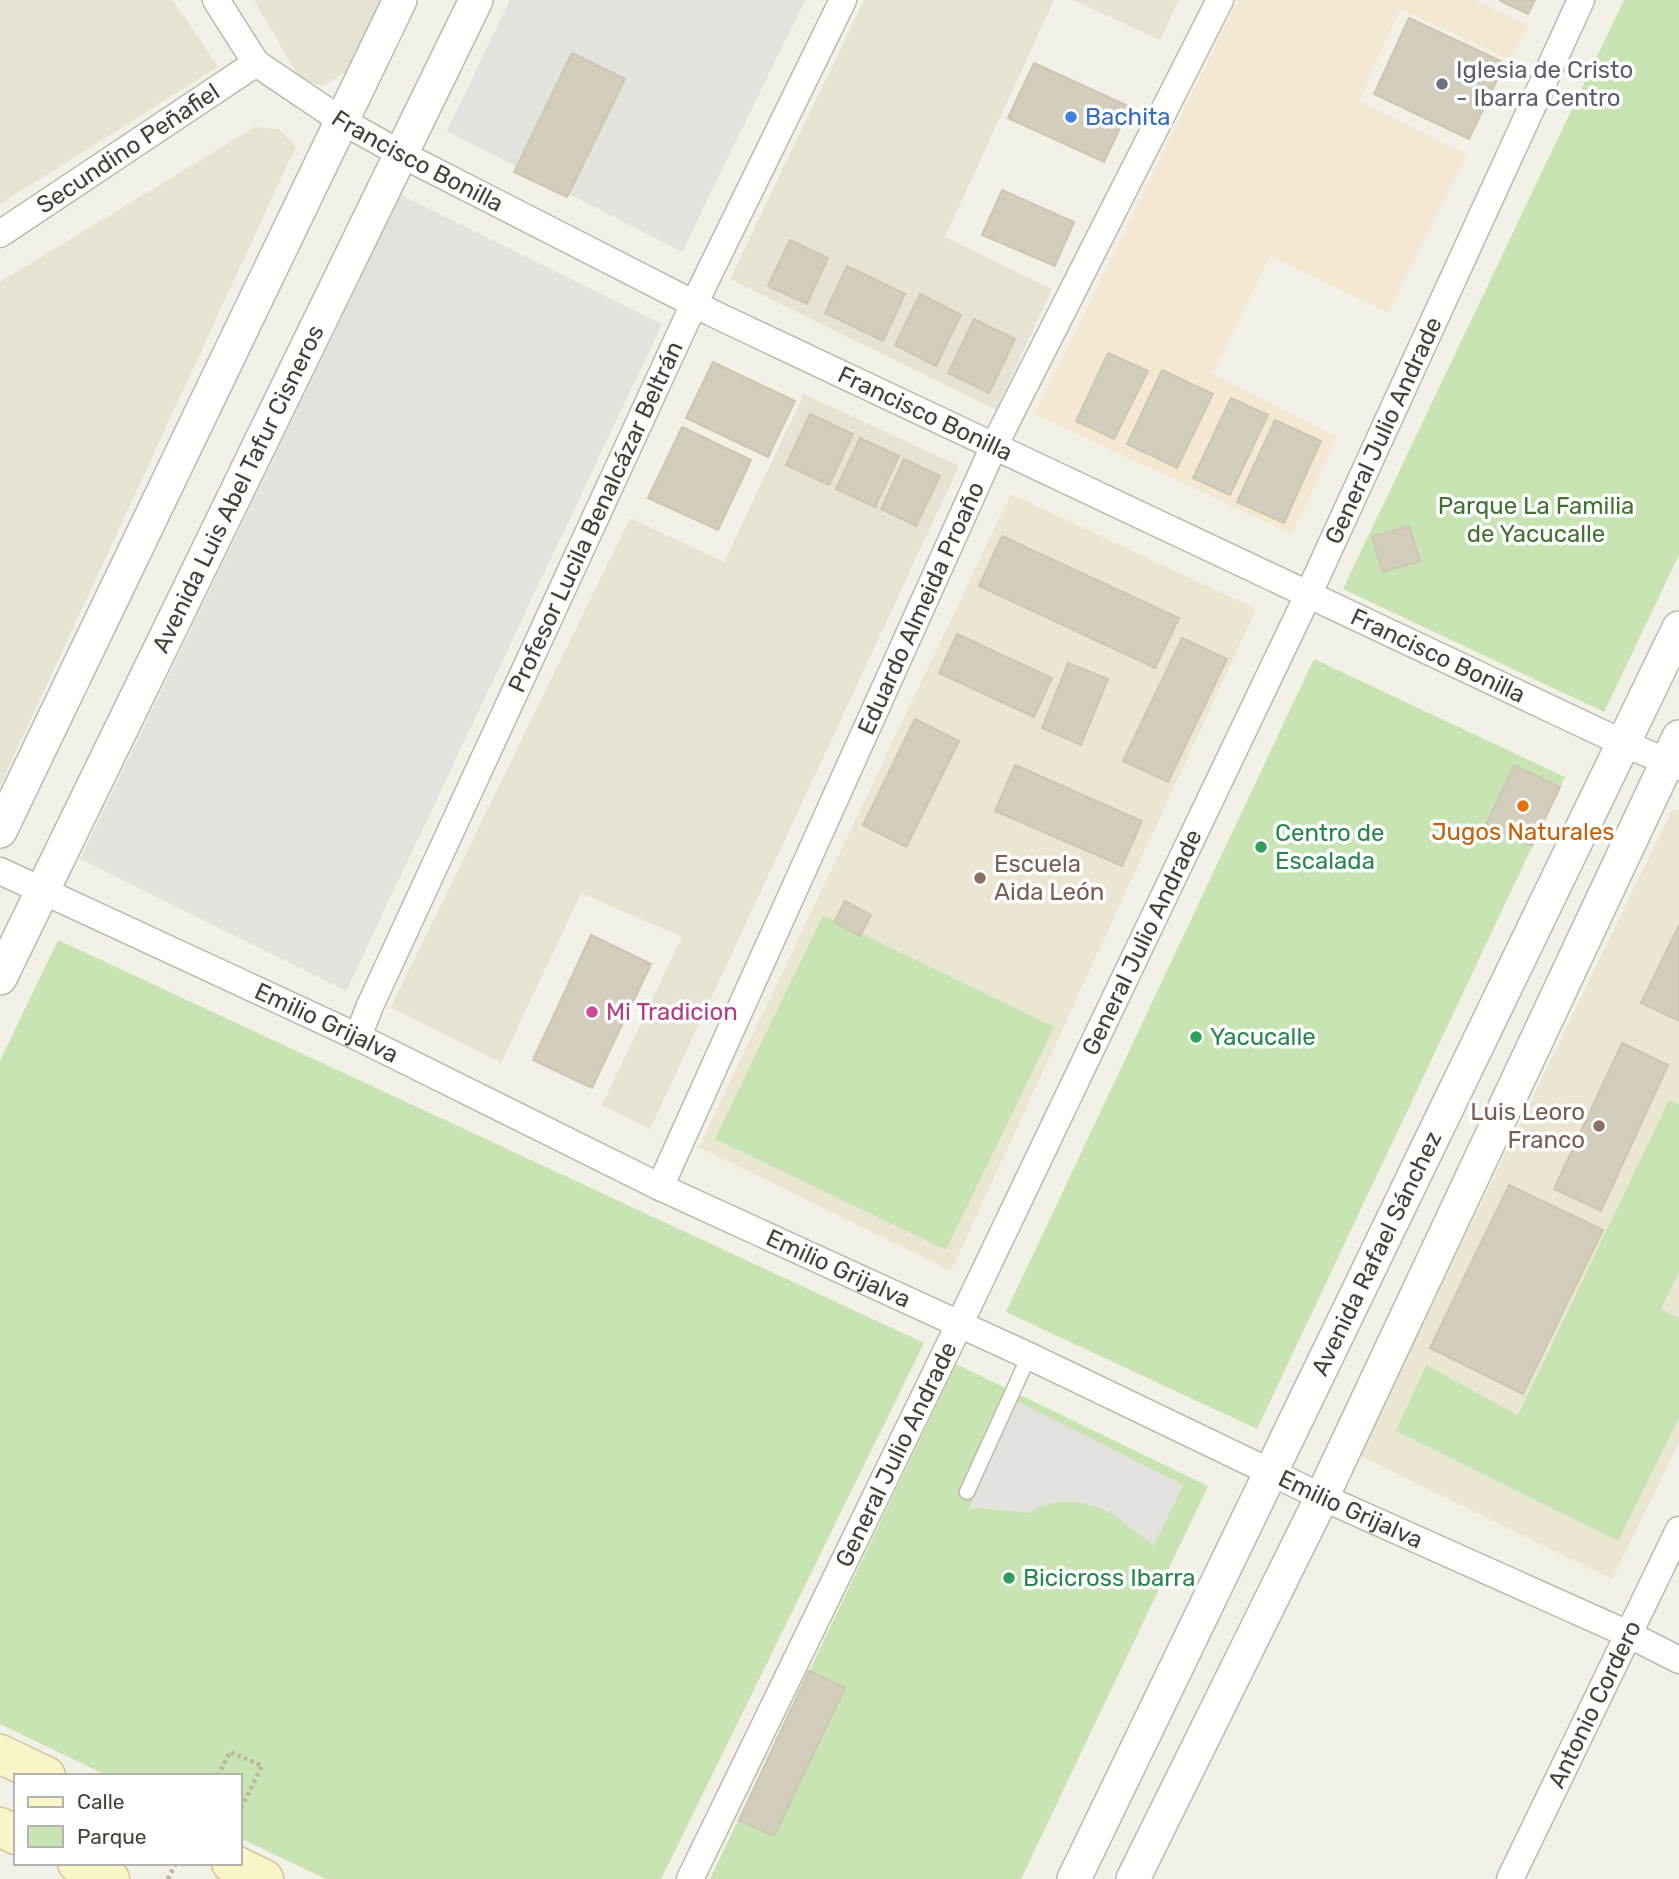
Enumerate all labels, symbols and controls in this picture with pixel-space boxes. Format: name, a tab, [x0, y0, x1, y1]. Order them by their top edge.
place label: Iglesia de Cristo - Ibarra Centro	[1456, 56, 1633, 112]
marker: Iglesia de Cristo - Ibarra Centro	[1434, 76, 1450, 92]
street label: Secundino Peñafiel	[31, 77, 225, 219]
place label: Bachita	[1085, 103, 1171, 131]
street label: Francisco Bonilla	[327, 104, 508, 218]
marker: Bachita	[1063, 109, 1079, 125]
street label: General Julio Andrade	[1319, 312, 1448, 549]
street label: Avenida Luis Abel Tafur Cisneros	[146, 320, 330, 657]
street label: Profesor Lucila Benalcázar Beltrán	[503, 337, 689, 697]
street label: Francisco Bonilla	[833, 360, 1017, 467]
street label: Eduardo Almeida Proaño	[852, 477, 990, 739]
park label: Parque La Familia de Yacucalle	[1438, 492, 1634, 548]
street label: Francisco Bonilla	[1346, 602, 1530, 709]
marker: Jugos Naturales	[1515, 798, 1531, 814]
place label: Jugos Naturales	[1431, 818, 1615, 846]
place label: Centro de Escalada	[1275, 819, 1384, 875]
street label: General Julio Andrade	[1076, 825, 1208, 1060]
marker: Centro de Escalada	[1253, 839, 1269, 855]
place label: Escuela Aida León	[994, 850, 1104, 906]
marker: Escuela Aida León	[972, 870, 988, 886]
street label: Emilio Grijalva	[250, 977, 403, 1069]
place label: Mi Tradicion	[606, 998, 738, 1026]
marker: Mi Tradicion	[584, 1004, 600, 1020]
place label: Yacucalle	[1210, 1023, 1316, 1051]
marker: Yacucalle	[1188, 1029, 1204, 1045]
place label: Luis Leoro Franco	[1470, 1098, 1585, 1154]
marker: Luis Leoro Franco	[1591, 1118, 1607, 1134]
street label: Avenida Rafael Sánchez	[1306, 1127, 1448, 1380]
street label: Emilio Grijalva	[762, 1224, 915, 1314]
street label: General Julio Andrade	[830, 1337, 963, 1572]
street label: Emilio Grijalva	[1274, 1464, 1427, 1554]
place label: Bicicross Ibarra	[1023, 1564, 1196, 1592]
marker: Bicicross Ibarra	[1001, 1570, 1017, 1586]
street label: Antonio Cordero	[1542, 1616, 1647, 1793]
legend	[14, 1774, 242, 1865]
text: Calle	[77, 1789, 125, 1814]
text: Parque	[77, 1824, 147, 1849]

